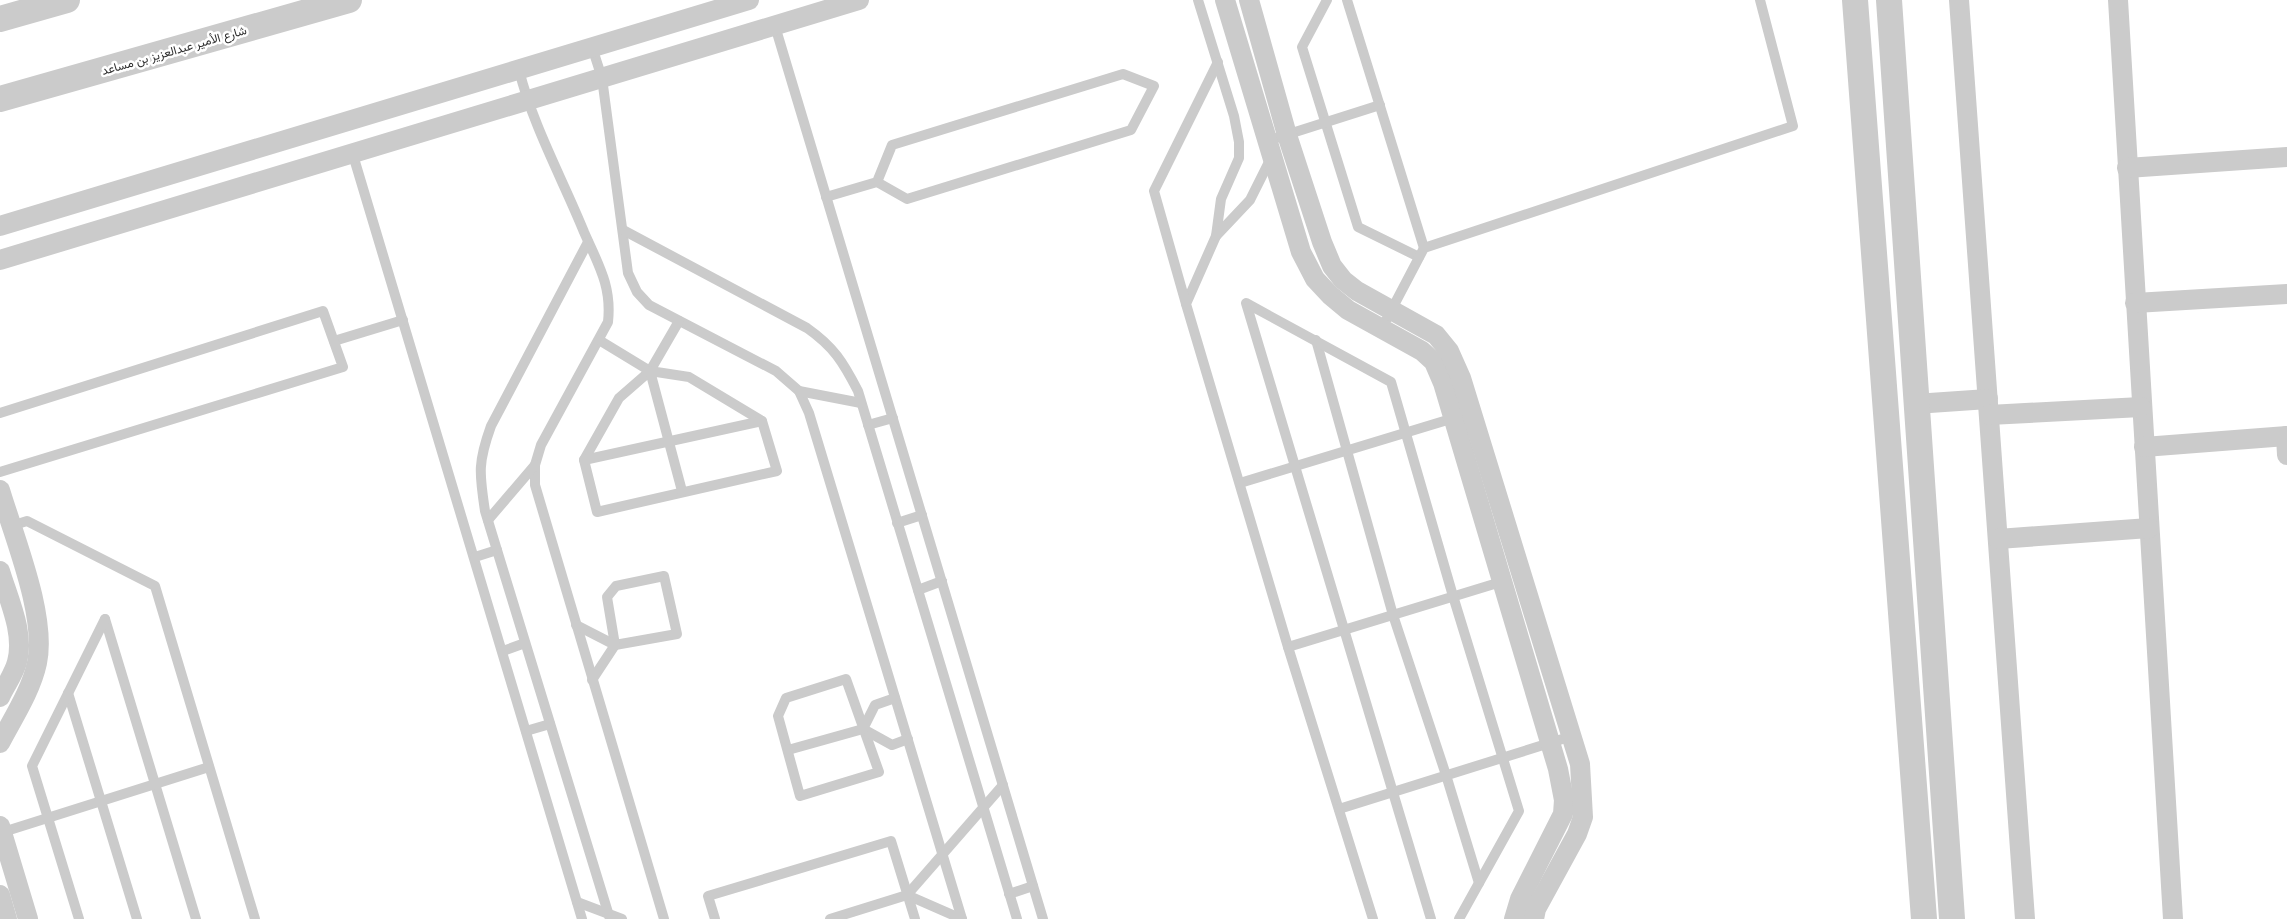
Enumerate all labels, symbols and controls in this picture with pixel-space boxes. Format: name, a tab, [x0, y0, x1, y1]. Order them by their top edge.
street label: شارع الأمير عبدالعزيز بن مساعد	[100, 22, 249, 80]

